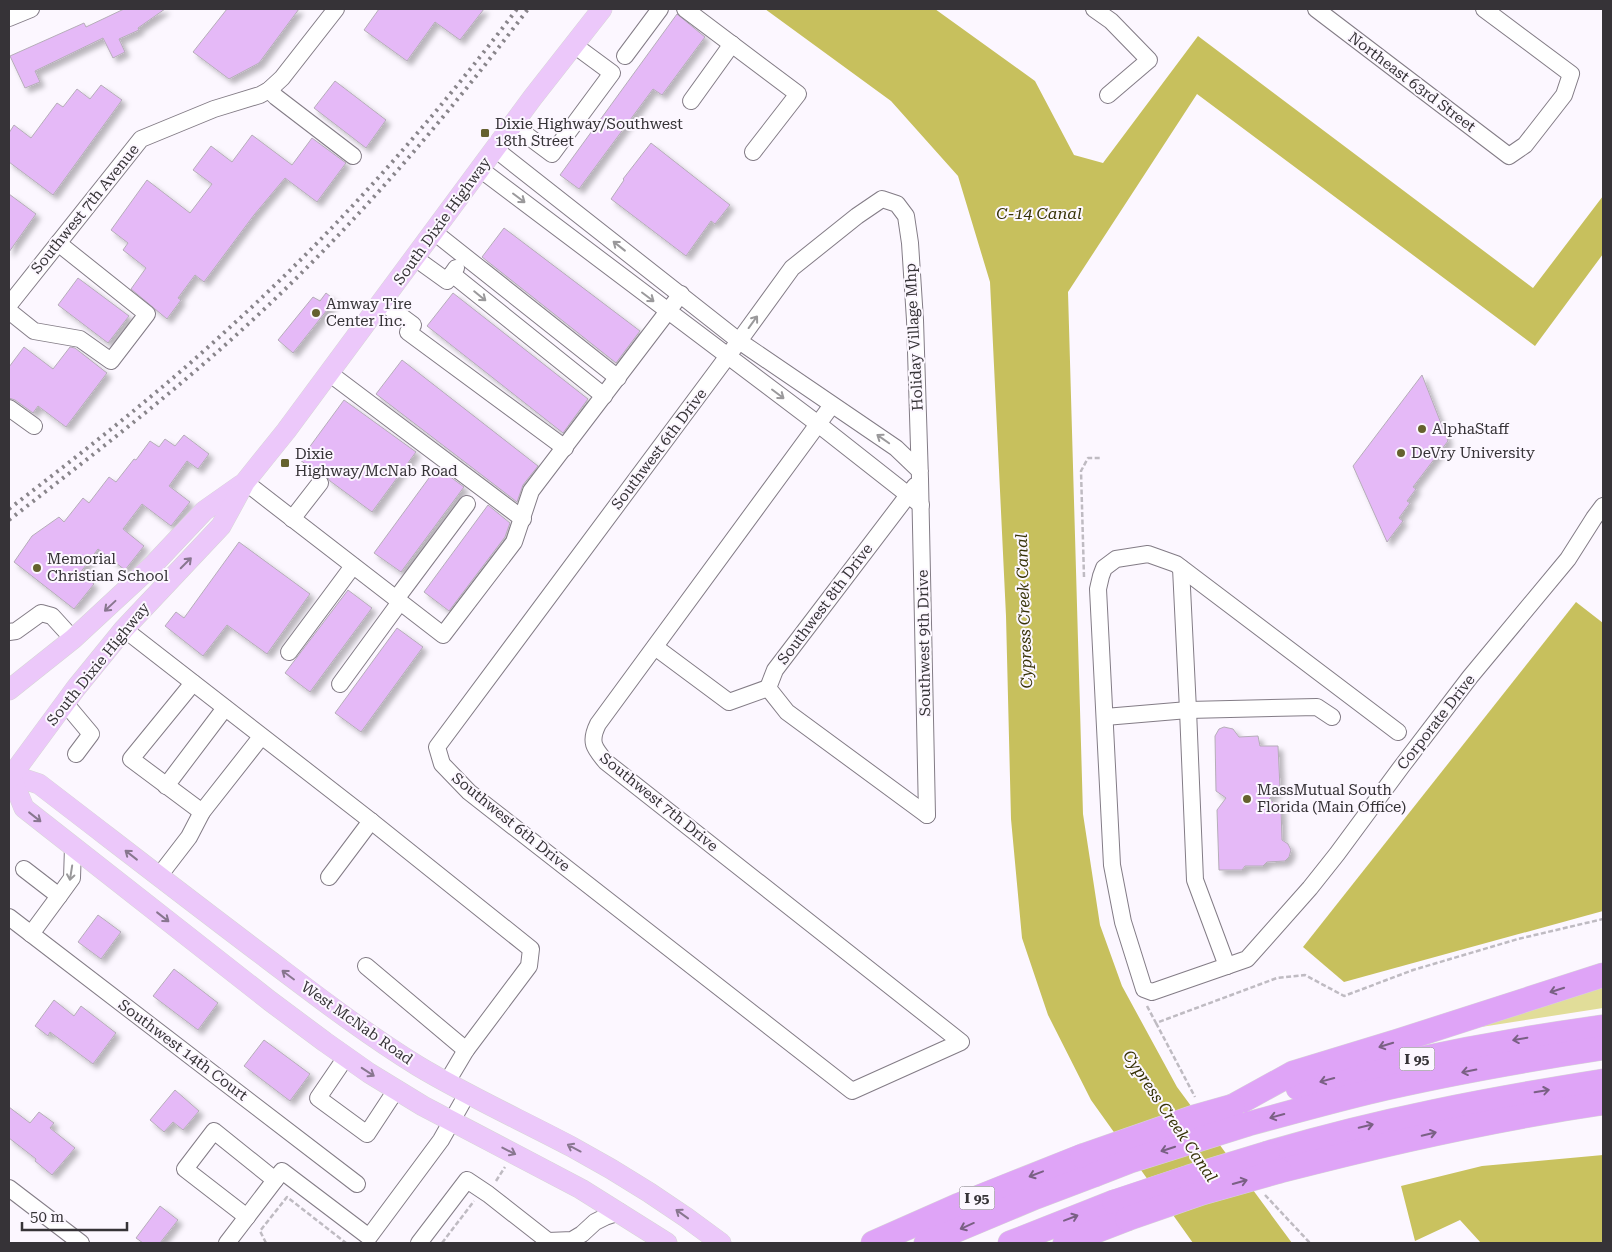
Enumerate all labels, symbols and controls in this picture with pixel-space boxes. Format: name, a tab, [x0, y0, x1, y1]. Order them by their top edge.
street label: Northeast 63rd Street	[1345, 28, 1480, 136]
place label: Dixie Highway/Southwest 18th Street	[495, 115, 683, 150]
marker: Dixie Highway/Southwest 18th Street	[479, 127, 491, 139]
street label: Southwest 7th Avenue	[27, 141, 143, 277]
street label: South Dixie Highway	[390, 154, 494, 288]
one-way arrow	[512, 193, 525, 204]
water label: C-14 Canal	[996, 204, 1082, 223]
one-way arrow	[613, 240, 626, 251]
street label: Holiday Village Mhp	[901, 263, 927, 411]
one-way arrow	[473, 291, 486, 302]
one-way arrow	[642, 291, 655, 302]
place label: Amway Tire Center Inc.	[326, 295, 412, 330]
marker: Amway Tire Center Inc.	[310, 307, 322, 319]
one-way arrow	[748, 315, 758, 329]
street label: Southwest 6th Drive	[608, 385, 710, 513]
one-way arrow	[771, 389, 785, 399]
place label: AlphaStaff	[1432, 420, 1510, 438]
marker: AlphaStaff	[1416, 423, 1428, 435]
one-way arrow	[876, 434, 890, 444]
place label: DeVry University	[1411, 444, 1535, 462]
place label: Dixie Highway/McNab Road	[295, 445, 458, 480]
marker: DeVry University	[1395, 447, 1407, 459]
marker: Dixie Highway/McNab Road	[279, 457, 291, 469]
water label: Cypress Creek Canal	[1012, 533, 1036, 689]
street label: Southwest 8th Drive	[774, 540, 876, 668]
place label: Memorial Christian School	[47, 550, 169, 585]
one-way arrow	[180, 557, 192, 569]
marker: Memorial Christian School	[31, 562, 43, 574]
street label: Southwest 9th Drive	[914, 569, 934, 717]
street label: South Dixie Highway	[43, 599, 153, 729]
one-way arrow	[103, 600, 116, 612]
street label: Corporate Drive	[1393, 671, 1479, 773]
street label: Southwest 7th Drive	[596, 749, 722, 855]
street label: Southwest 6th Drive	[448, 769, 574, 875]
place label: MassMutual South Florida (Main Office)	[1257, 781, 1406, 816]
marker: MassMutual South Florida (Main Office)	[1241, 793, 1253, 805]
one-way arrow	[28, 811, 41, 822]
one-way arrow	[124, 850, 138, 860]
one-way arrow	[66, 865, 76, 881]
one-way arrow	[156, 912, 170, 922]
one-way arrow	[282, 969, 295, 980]
street label: West McNab Road	[298, 978, 417, 1068]
one-way arrow	[1549, 985, 1565, 995]
street label: Southwest 14th Court	[115, 995, 252, 1105]
one-way arrow	[1513, 1035, 1529, 1045]
one-way arrow	[1378, 1041, 1394, 1051]
water label: Cypress Creek Canal	[1119, 1047, 1221, 1186]
road number: I 95	[1400, 1048, 1434, 1070]
one-way arrow	[360, 1067, 374, 1077]
one-way arrow	[1461, 1067, 1477, 1076]
one-way arrow	[1320, 1076, 1336, 1085]
one-way arrow	[1534, 1086, 1550, 1096]
one-way arrow	[1269, 1112, 1285, 1122]
one-way arrow	[1357, 1121, 1373, 1130]
one-way arrow	[1421, 1129, 1437, 1138]
one-way arrow	[567, 1143, 581, 1153]
one-way arrow	[1160, 1145, 1176, 1154]
one-way arrow	[501, 1147, 516, 1156]
one-way arrow	[1029, 1169, 1044, 1179]
one-way arrow	[1232, 1177, 1248, 1187]
road number: I 95	[960, 1186, 994, 1210]
scale bar	[22, 1200, 128, 1232]
text: 50 m	[30, 1208, 65, 1226]
one-way arrow	[676, 1209, 689, 1220]
one-way arrow	[1063, 1213, 1078, 1222]
one-way arrow	[960, 1221, 975, 1231]

